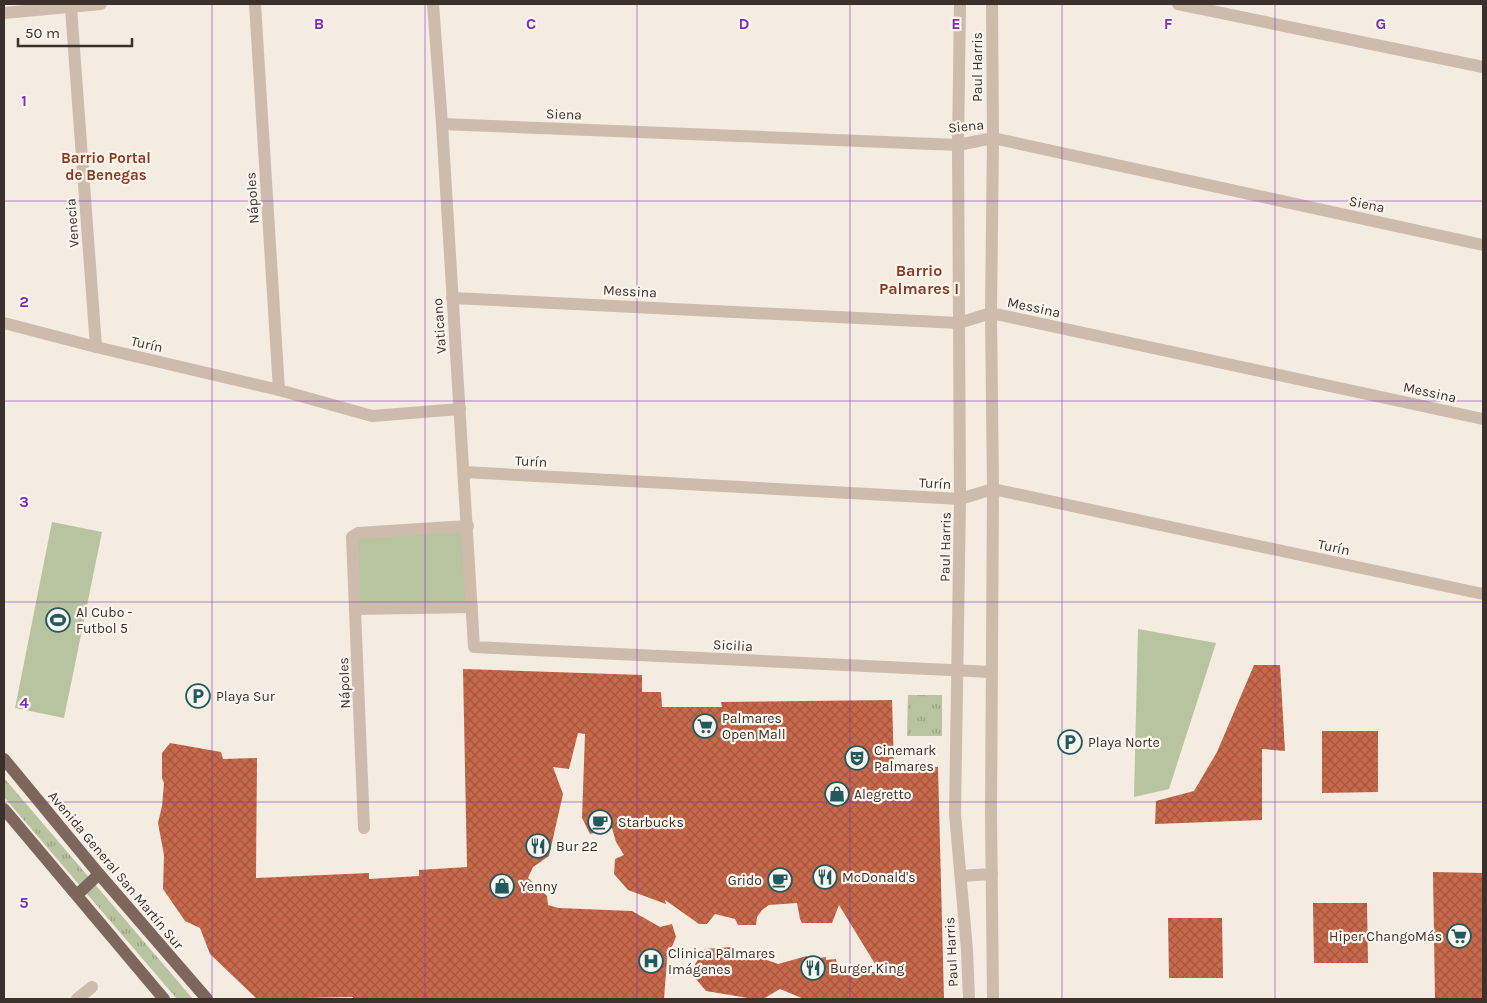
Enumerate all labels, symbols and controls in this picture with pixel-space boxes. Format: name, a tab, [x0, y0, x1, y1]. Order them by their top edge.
text: B	[314, 14, 324, 33]
text: C	[526, 14, 536, 33]
text: D	[739, 14, 750, 33]
text: E	[951, 14, 961, 33]
text: F	[1164, 14, 1173, 33]
text: G	[1376, 14, 1386, 33]
scale bar	[18, 15, 131, 47]
text: 50 m	[25, 24, 60, 42]
street label: Paul Harris	[969, 32, 986, 102]
text: 1	[21, 91, 27, 110]
street label: Siena	[546, 105, 582, 124]
street label: Siena	[947, 116, 985, 137]
district label: Barrio Portal de Benegas	[61, 149, 151, 184]
street label: Nápoles	[242, 172, 263, 224]
street label: Siena	[1348, 192, 1386, 217]
street label: Venecia	[62, 198, 83, 248]
district label: Barrio Palmares I	[879, 261, 959, 298]
street label: Messina	[603, 282, 657, 301]
text: 2	[19, 292, 29, 311]
street label: Messina	[1006, 294, 1062, 321]
street label: Vaticano	[429, 298, 450, 354]
street label: Turín	[129, 333, 164, 356]
street label: Messina	[1402, 379, 1458, 406]
street label: Turín	[514, 452, 547, 471]
street label: Turín	[918, 474, 951, 493]
text: 3	[19, 492, 29, 511]
street label: Paul Harris	[936, 512, 955, 582]
street label: Turín	[1316, 536, 1351, 559]
place label: Al Cubo - Futbol 5	[76, 604, 133, 637]
sports icon: Al Cubo - Futbol 5	[45, 607, 71, 633]
street label: Sicilia	[713, 636, 753, 655]
street label: Nápoles	[335, 657, 354, 709]
parking icon: Playa Sur	[185, 683, 211, 709]
place label: Playa Sur	[216, 688, 276, 705]
text: 4	[19, 693, 29, 712]
place label: Palmares Open Mall	[722, 710, 786, 743]
supermarket icon: Palmares Open Mall	[692, 713, 718, 739]
parking icon: Playa Norte	[1057, 729, 1083, 755]
place label: Playa Norte	[1088, 734, 1160, 751]
place label: Cinemark Palmares	[874, 742, 936, 775]
theatre icon: Cinemark Palmares	[844, 745, 870, 771]
shop icon: Alegretto	[824, 781, 850, 807]
place label: Alegretto	[854, 786, 911, 803]
street label: Avenida General San Martín Sur	[44, 788, 188, 954]
cafe icon: Starbucks	[587, 809, 613, 835]
place label: Starbucks	[618, 814, 684, 831]
restaurant icon: Bur 22	[525, 833, 551, 859]
place label: Bur 22	[556, 838, 598, 855]
restaurant icon: McDonald's	[812, 864, 838, 890]
cafe icon: Grido	[767, 867, 793, 893]
place label: McDonald's	[842, 869, 916, 886]
place label: Grido	[728, 872, 762, 889]
shop icon: Yenny	[489, 873, 515, 899]
place label: Yenny	[520, 878, 558, 895]
text: 5	[19, 893, 29, 912]
street label: Paul Harris	[941, 917, 962, 987]
supermarket icon: Hiper ChangoMás	[1446, 923, 1472, 949]
place label: Hiper ChangoMás	[1329, 928, 1442, 945]
place label: Clinica Palmares Imágenes	[668, 945, 775, 978]
hospital icon: Clinica Palmares Imágenes	[638, 948, 664, 974]
restaurant icon: Burger King	[800, 955, 826, 981]
place label: Burger King	[830, 960, 905, 977]

